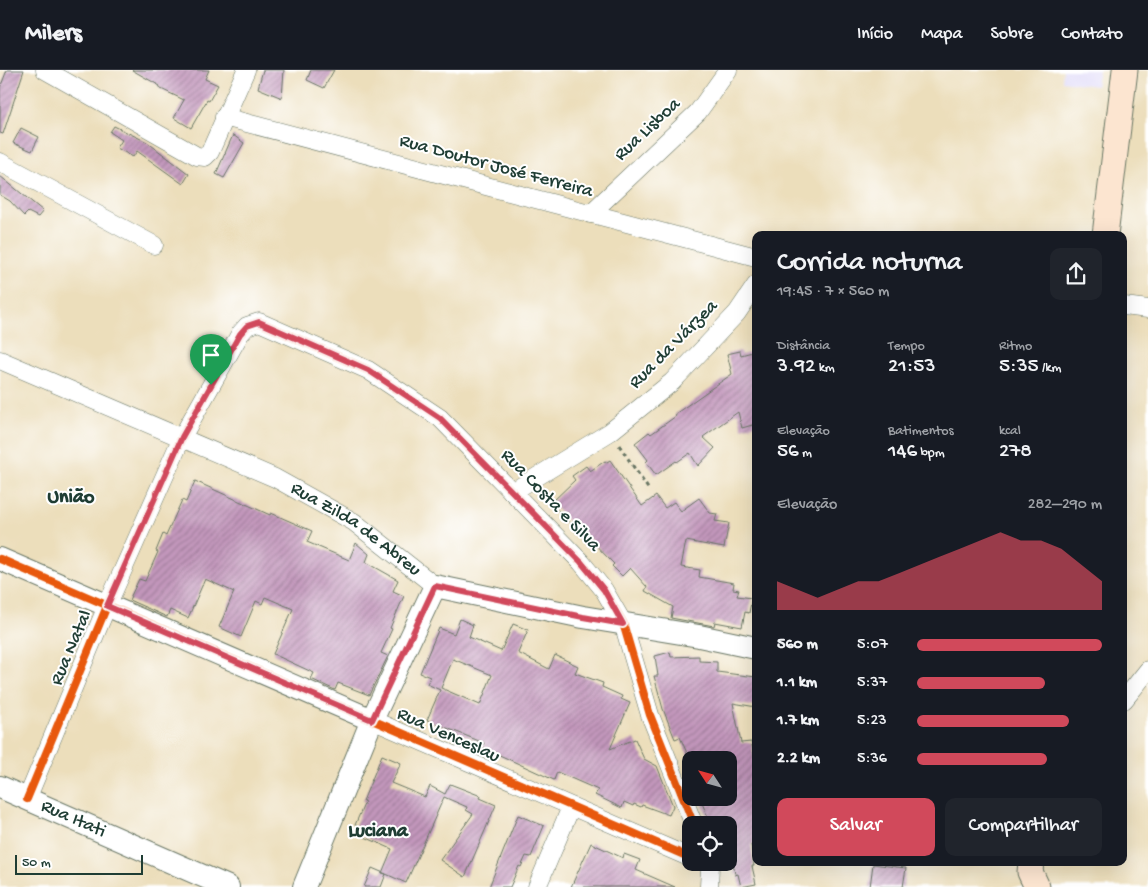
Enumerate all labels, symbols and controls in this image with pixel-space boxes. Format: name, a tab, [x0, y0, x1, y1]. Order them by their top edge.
text: Milers	[25, 20, 82, 49]
text: Início	[857, 24, 893, 45]
text: Mapa	[921, 24, 962, 45]
text: Sobre	[990, 24, 1033, 45]
text: Contato	[1061, 24, 1123, 45]
street label: Rua Lisboa	[610, 92, 687, 167]
street label: Rua Doutor José Ferreira	[397, 130, 597, 204]
text: Corrida noturna	[777, 247, 962, 280]
button: share	[1050, 248, 1102, 300]
text: 19:45 · 7 × 560 m	[777, 283, 889, 302]
street label: Rua da Várzea	[625, 295, 724, 394]
pin	[190, 334, 232, 385]
text: Distância	[777, 338, 830, 355]
text: Tempo	[888, 338, 925, 355]
text: Ritmo	[999, 338, 1032, 355]
icon: arrive	[197, 341, 225, 369]
text: 3.92	[777, 355, 815, 380]
text: 21:53	[888, 355, 935, 380]
text: 5:35	[999, 355, 1039, 380]
text: km	[815, 360, 835, 377]
text: /km	[1039, 360, 1061, 377]
text: Elevação	[777, 423, 830, 440]
text: Batimentos	[888, 423, 954, 440]
text: kcal	[999, 423, 1021, 440]
text: 56	[777, 440, 799, 465]
text: 146	[888, 440, 917, 465]
text: 278	[999, 440, 1032, 465]
street label: Rua Costa e Silva	[495, 445, 606, 558]
text: m	[799, 445, 812, 462]
text: bpm	[917, 445, 945, 462]
street label: Rua Zilda de Abreu	[286, 477, 425, 582]
district label: União	[48, 487, 95, 510]
text: Elevação	[777, 496, 837, 515]
text: 282–290 m	[1028, 496, 1102, 515]
street label: Rua Natal	[46, 607, 98, 689]
text: 560 m	[777, 636, 818, 655]
text: 5:07	[857, 636, 888, 655]
text: 1.1 km	[777, 674, 817, 693]
text: 5:37	[857, 674, 887, 693]
street label: Rua Venceslau	[393, 703, 503, 769]
text: 1.7 km	[777, 712, 819, 731]
text: 5:23	[857, 712, 887, 731]
text: 2.2 km	[777, 750, 820, 769]
text: 5:36	[857, 750, 887, 769]
north arrow	[682, 751, 738, 806]
map controls	[682, 751, 737, 871]
street label: Rua Itati	[37, 795, 109, 843]
button: Salvar	[777, 798, 935, 856]
button: Compartilhar	[945, 798, 1102, 856]
button: locate	[682, 816, 737, 871]
district label: Luciana	[348, 821, 409, 844]
scale bar	[15, 852, 142, 875]
text: 50 m	[22, 855, 51, 872]

